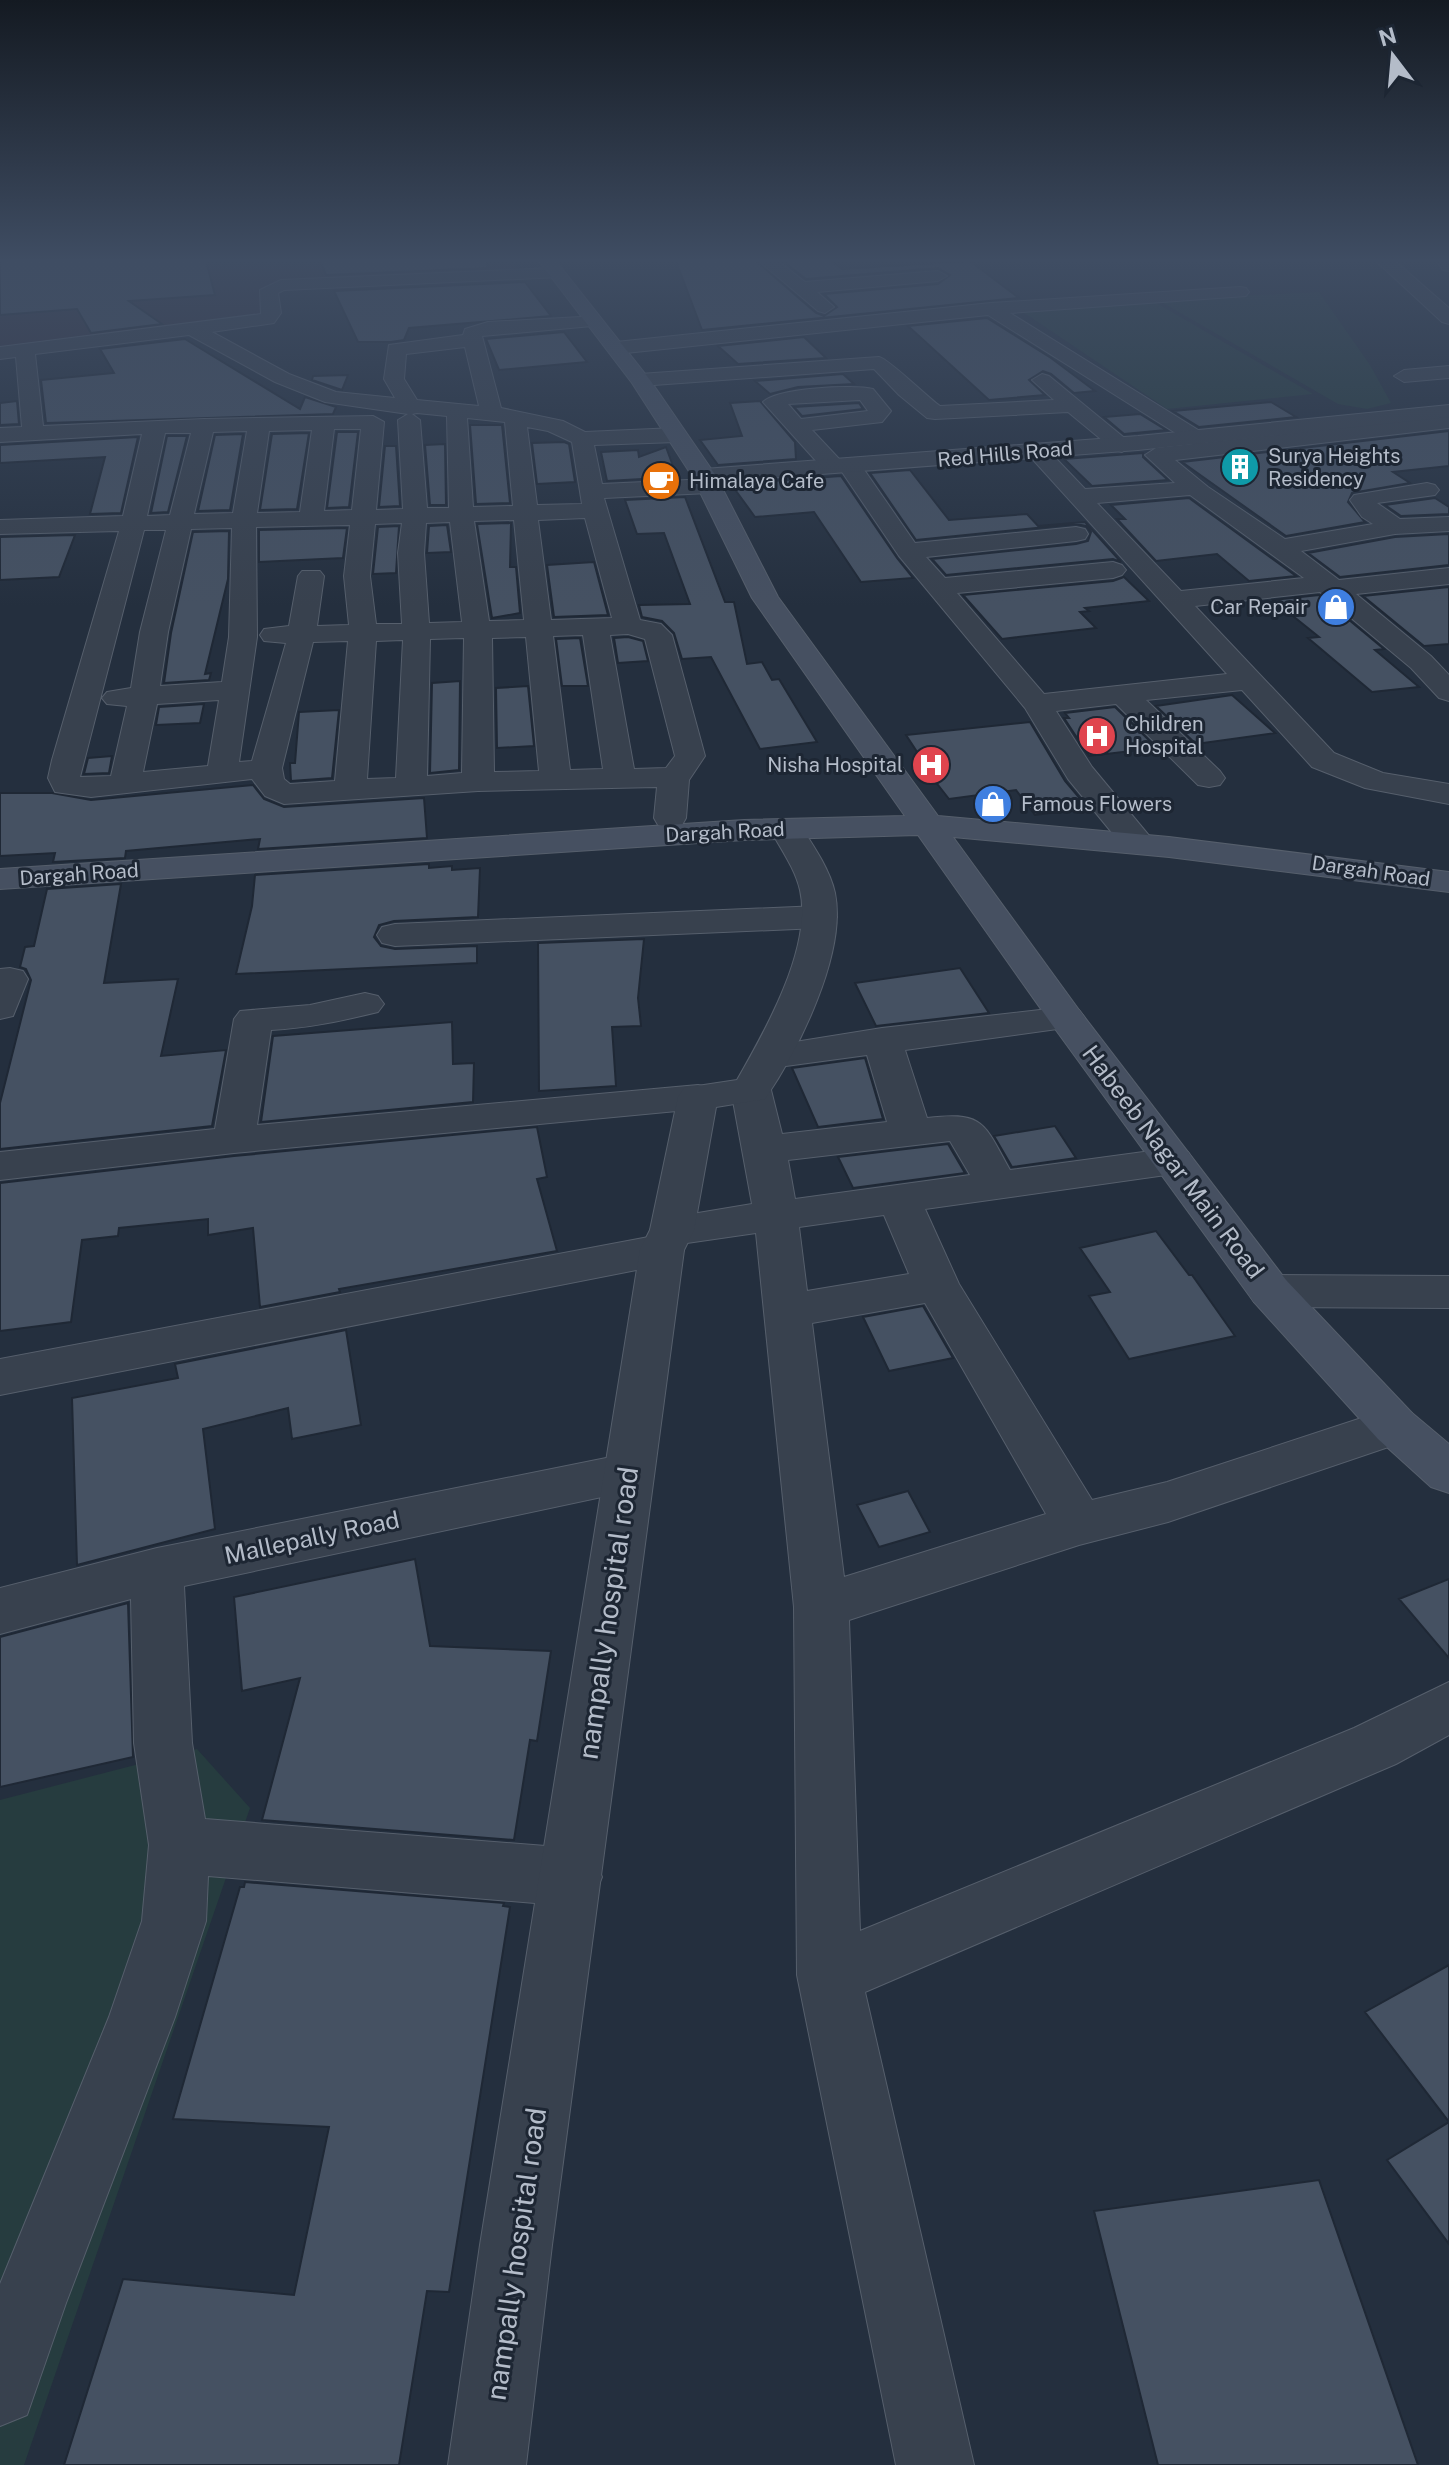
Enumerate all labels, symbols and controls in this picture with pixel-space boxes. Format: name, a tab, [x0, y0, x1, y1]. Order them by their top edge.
north arrow	[1353, 16, 1433, 96]
text: N	[1376, 22, 1399, 52]
street label: Red Hills Road	[936, 436, 1074, 472]
place label: Surya Heights Residency	[1268, 444, 1400, 491]
building icon: Surya Heights Residency	[1219, 446, 1261, 488]
cafe icon: Himalaya Cafe	[640, 460, 682, 502]
place label: Himalaya Cafe	[689, 469, 824, 493]
shop icon: Car Repair	[1315, 586, 1357, 628]
place label: Car Repair	[1210, 595, 1308, 619]
place label: Children Hospital	[1125, 712, 1204, 759]
hospital icon: Children Hospital	[1076, 715, 1118, 757]
hospital icon: Nisha Hospital	[910, 744, 952, 786]
place label: Nisha Hospital	[767, 753, 903, 777]
shop icon: Famous Flowers	[972, 783, 1014, 825]
place label: Famous Flowers	[1021, 792, 1172, 816]
street label: Dargah Road	[665, 817, 785, 847]
street label: Dargah Road	[1310, 851, 1432, 891]
street label: Dargah Road	[19, 858, 139, 890]
street label: Habeeb Nagar Main Road	[1077, 1039, 1271, 1283]
street label: nampally hospital road	[571, 1464, 644, 1761]
street label: Mallepally Road	[222, 1505, 402, 1569]
street label: nampally hospital road	[479, 2105, 552, 2402]

